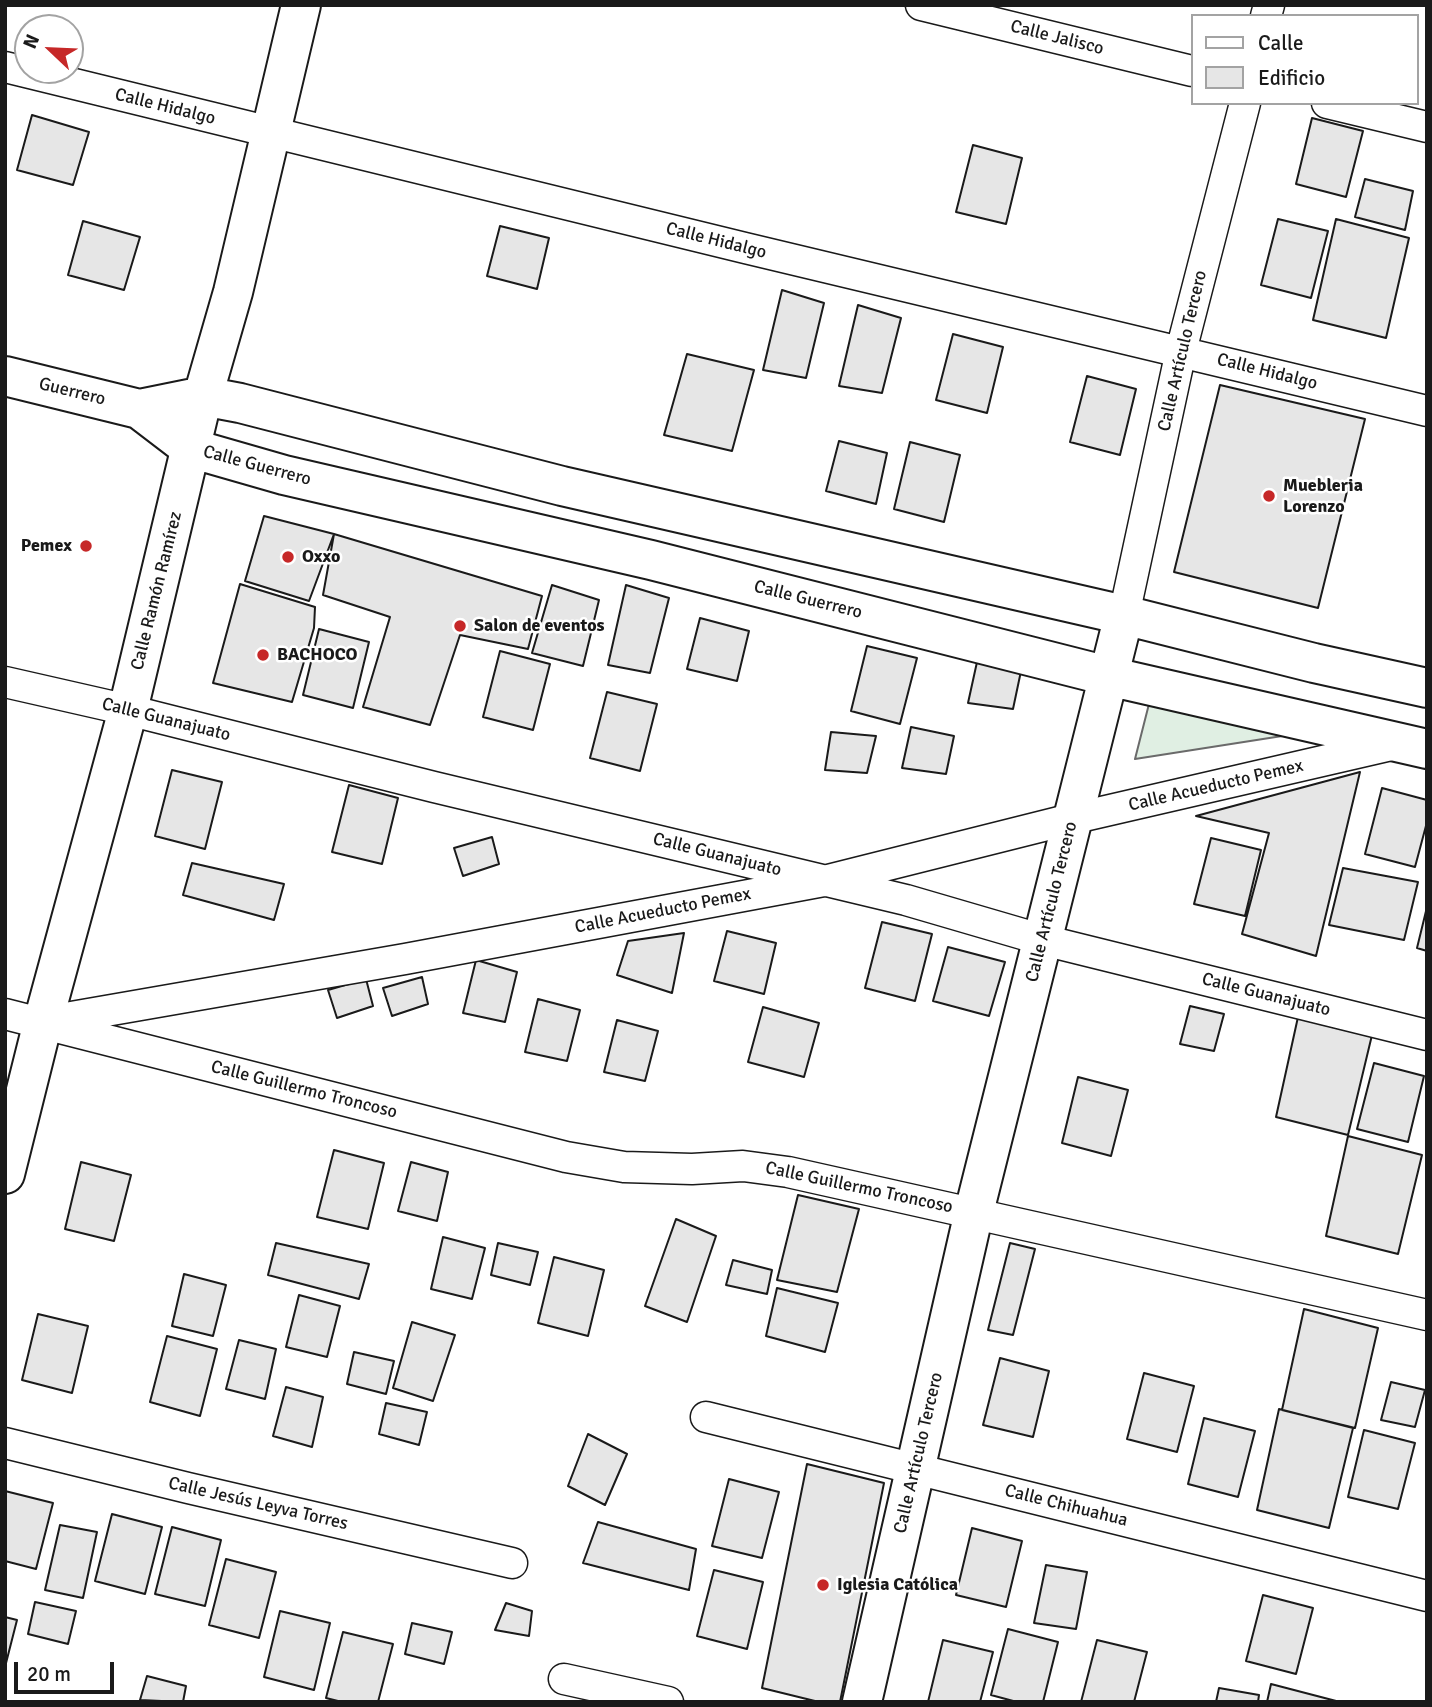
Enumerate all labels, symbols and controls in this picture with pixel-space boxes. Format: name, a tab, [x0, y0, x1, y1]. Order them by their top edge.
north arrow	[14, 14, 84, 84]
legend	[1190, 14, 1418, 105]
street label: Calle Jalisco	[1008, 16, 1106, 60]
text: Calle	[1258, 30, 1304, 56]
text: N	[18, 31, 45, 52]
text: Edificio	[1258, 65, 1325, 91]
street label: Calle Hidalgo	[113, 84, 217, 130]
street label: Calle Hidalgo	[664, 218, 768, 264]
street label: Calle Artículo Tercero	[1154, 268, 1212, 434]
street label: Calle Hidalgo	[1215, 349, 1319, 395]
street label: Guerrero	[36, 373, 108, 411]
street label: Calle Guerrero	[201, 441, 313, 491]
place label: Muebleria Lorenzo	[1283, 475, 1363, 518]
marker: Muebleria Lorenzo	[1261, 488, 1277, 504]
street label: Calle Ramón Ramírez	[127, 509, 187, 673]
place label: Pemex	[21, 535, 72, 557]
marker: Pemex	[78, 538, 94, 554]
place label: Oxxo	[302, 546, 340, 568]
marker: Oxxo	[280, 549, 296, 565]
street label: Calle Guerrero	[752, 576, 864, 624]
place label: Salon de eventos	[474, 615, 605, 637]
marker: Salon de eventos	[452, 618, 468, 634]
place label: BACHOCO	[277, 644, 358, 666]
marker: BACHOCO	[255, 647, 271, 663]
street label: Calle Guanajuato	[99, 694, 233, 746]
street label: Calle Acueducto Pemex	[1126, 755, 1306, 817]
street label: Calle Artículo Tercero	[1022, 819, 1082, 985]
street label: Calle Guanajuato	[650, 829, 784, 881]
street label: Calle Acueducto Pemex	[573, 883, 753, 939]
street label: Calle Guanajuato	[1199, 969, 1333, 1021]
street label: Calle Guillermo Troncoso	[209, 1056, 399, 1124]
street label: Calle Guillermo Troncoso	[763, 1158, 955, 1218]
street label: Calle Artículo Tercero	[890, 1370, 948, 1536]
street label: Calle Jesús Leyva Torres	[166, 1473, 350, 1535]
street label: Calle Chihuahua	[1002, 1480, 1130, 1532]
place label: Iglesia Católica	[837, 1574, 958, 1596]
marker: Iglesia Católica	[815, 1577, 831, 1593]
scale bar	[18, 1648, 117, 1692]
text: 20 m	[27, 1661, 71, 1687]

